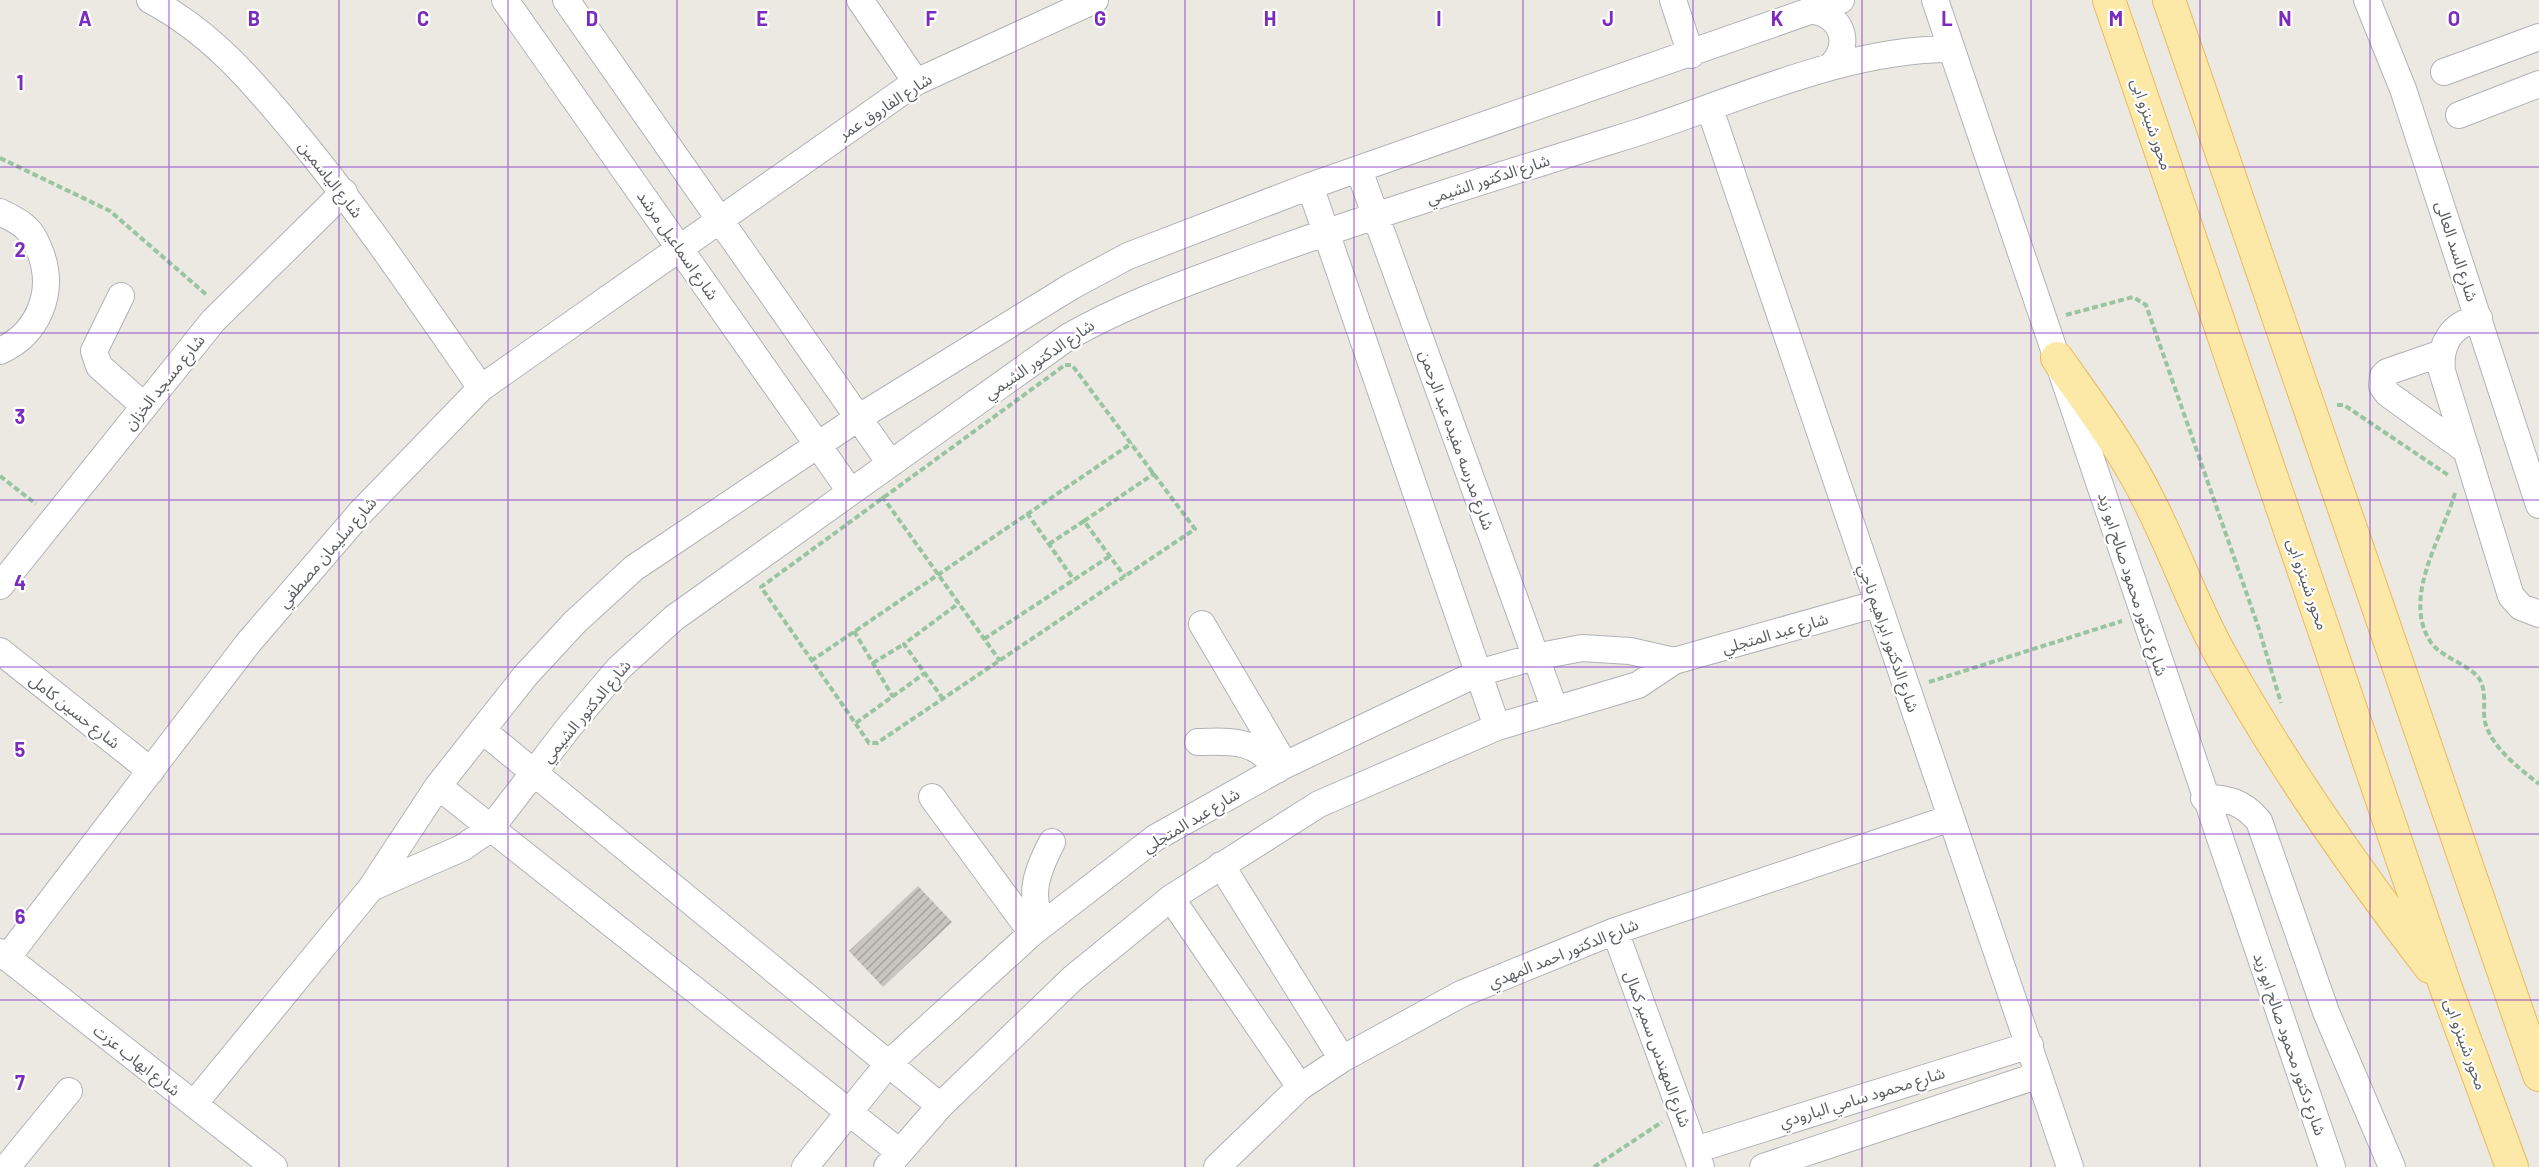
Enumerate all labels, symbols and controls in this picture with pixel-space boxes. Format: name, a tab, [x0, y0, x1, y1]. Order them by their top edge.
text: A	[78, 6, 92, 30]
text: B	[248, 6, 260, 30]
text: C	[417, 6, 429, 30]
text: D	[586, 6, 598, 30]
text: E	[756, 6, 768, 30]
text: F	[925, 6, 937, 30]
text: G	[1094, 6, 1106, 30]
text: H	[1264, 6, 1276, 30]
text: I	[1436, 6, 1442, 30]
text: J	[1602, 6, 1614, 30]
text: K	[1771, 6, 1784, 30]
text: L	[1941, 6, 1953, 30]
text: M	[2109, 6, 2123, 30]
text: N	[2278, 6, 2292, 30]
text: O	[2448, 6, 2460, 30]
street label: شارع الفاروق عمر	[834, 68, 937, 147]
text: 1	[16, 70, 24, 94]
street label: محور شينزو ابى	[2127, 75, 2177, 173]
street label: شارع الياسمين	[292, 136, 367, 223]
street label: شارع الدكتور الشيمي	[1424, 150, 1553, 211]
street label: شارع اسماعيل مرشد	[630, 186, 723, 305]
street label: شارع السد العالى	[2428, 198, 2483, 305]
text: 2	[14, 237, 26, 261]
street label: شارع الدكتور الشيمي	[980, 315, 1100, 406]
street label: شارع مسجد الخزان	[119, 330, 211, 436]
street label: شارع مدرسه مفيده عبد الرحمن	[1412, 347, 1499, 534]
text: 3	[15, 404, 25, 428]
street label: شارع دكتور محمود صالح ابو زيد	[2091, 490, 2172, 679]
street label: شارع سليمان مصطفي	[273, 492, 383, 614]
street label: محور شينزو ابى	[2283, 535, 2333, 633]
street label: شارع الدكتور ابراهيم ناجي	[1851, 561, 1924, 716]
text: 4	[14, 570, 26, 594]
street label: شارع عبد المتجلي	[1720, 608, 1831, 661]
street label: شارع الدكتور الشيمي	[537, 655, 637, 769]
street label: شارع حسين كامل	[24, 669, 124, 755]
text: 5	[15, 737, 26, 761]
street label: شارع عبد المتجلي	[1139, 783, 1245, 859]
text: 6	[15, 904, 26, 928]
street label: شارع الدكتور احمد المهدي	[1485, 914, 1642, 995]
street label: شارع دكتور محمود صالح ابو زيد	[2246, 950, 2331, 1139]
street label: شارع المهندس سمير كمال	[1618, 968, 1696, 1131]
street label: محور شينزو ابى	[2440, 996, 2492, 1092]
street label: شارع ايهاب عزت	[88, 1020, 185, 1103]
street label: شارع محمود سامي البارودي	[1777, 1062, 1948, 1135]
text: 7	[15, 1070, 25, 1094]

